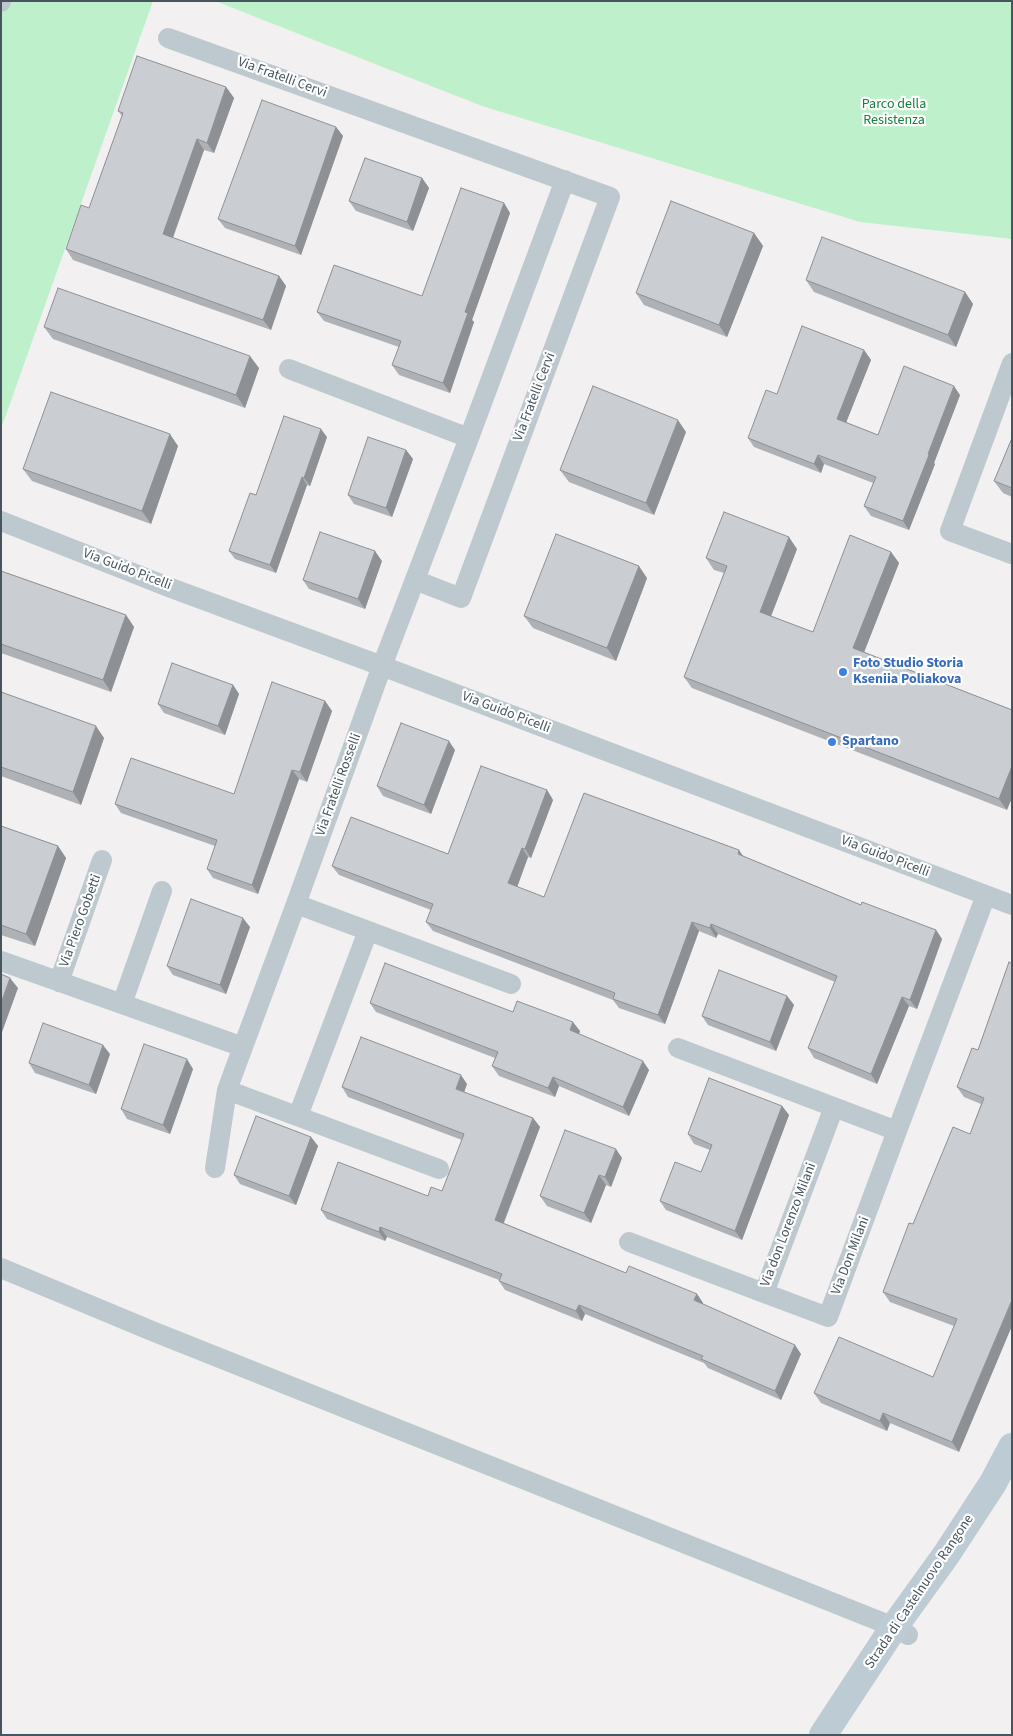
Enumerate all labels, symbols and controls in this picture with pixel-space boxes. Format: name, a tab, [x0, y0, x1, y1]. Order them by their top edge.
street label: Via Fratelli Cervi	[235, 54, 329, 102]
park label: Parco della Resistenza	[862, 97, 926, 130]
street label: Via Fratelli Cervi	[510, 350, 560, 444]
street label: Via Guido Picelli	[80, 545, 174, 595]
place label: Foto Studio Storia Kseniia Poliakova	[853, 656, 963, 689]
marker: Foto Studio Storia Kseniia Poliakova	[837, 666, 849, 678]
street label: Via Guido Picelli	[459, 688, 553, 738]
street label: Via Fratelli Rosselli	[313, 731, 365, 839]
place label: Spartano	[842, 734, 899, 750]
marker: Spartano	[826, 736, 838, 748]
street label: Via Guido Picelli	[838, 832, 932, 882]
street label: Via Piero Gobetti	[56, 872, 106, 970]
street label: Via don Lorenzo Milani	[758, 1161, 820, 1289]
street label: Via Don Milani	[828, 1214, 874, 1298]
street label: Strada di Castelnuovo Rangone	[862, 1512, 978, 1672]

